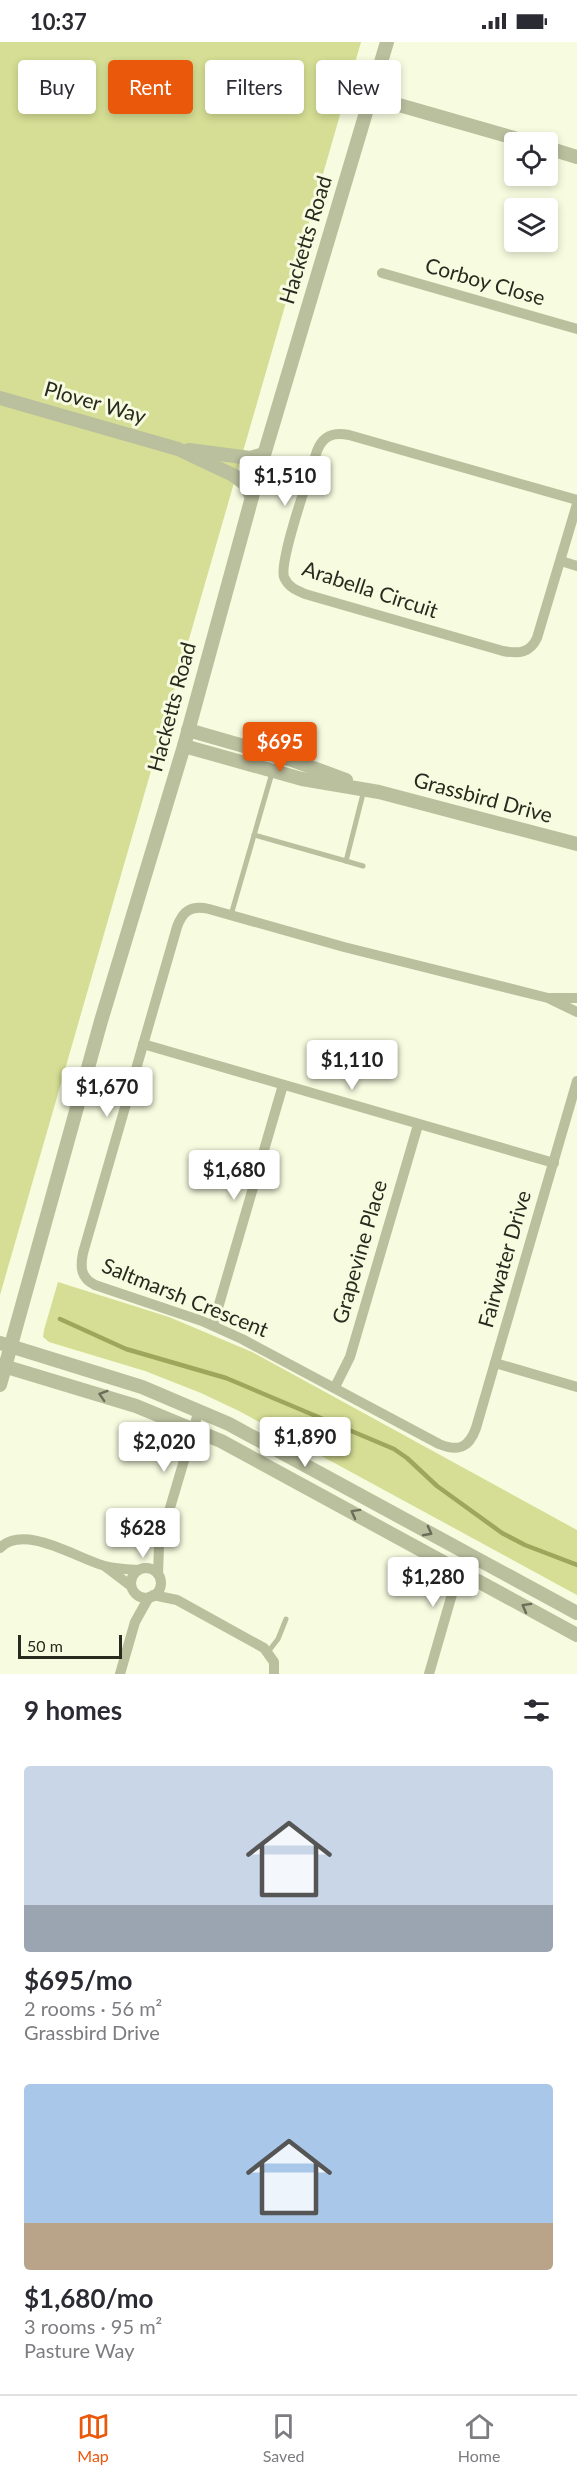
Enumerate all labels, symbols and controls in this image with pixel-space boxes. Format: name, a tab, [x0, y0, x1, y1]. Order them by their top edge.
text: 10:37	[30, 8, 87, 35]
chip: Buy	[18, 60, 96, 114]
chip: Rent	[108, 60, 193, 114]
chip: Filters	[205, 60, 304, 114]
chip: New	[316, 60, 401, 114]
map controls	[504, 132, 558, 252]
button: locate	[504, 132, 558, 186]
street label: Hacketts Road	[273, 172, 336, 307]
button: layers	[504, 198, 558, 252]
street label: Corboy Close	[423, 252, 548, 310]
street label: Plover Way	[42, 375, 149, 428]
pin: $1,510	[236, 456, 334, 507]
text: $1,510	[254, 463, 316, 487]
street label: Arabella Circuit	[299, 555, 442, 622]
street label: Hacketts Road	[141, 639, 200, 774]
pin: $695	[244, 722, 316, 773]
text: $695	[257, 729, 303, 753]
street label: Grassbird Drive	[411, 766, 555, 827]
pin: $1,110	[303, 1040, 401, 1091]
text: $1,110	[321, 1047, 383, 1071]
pin: $1,670	[58, 1067, 156, 1118]
text: $1,670	[76, 1074, 138, 1098]
pin: $1,680	[185, 1150, 283, 1201]
text: $1,680	[203, 1157, 265, 1181]
street label: Grapevine Place	[326, 1177, 391, 1326]
street label: Fairwater Drive	[472, 1187, 535, 1330]
street label: Saltmarsh Crescent	[99, 1252, 273, 1342]
one-way arrow	[98, 1389, 109, 1402]
pin: $1,890	[256, 1417, 354, 1468]
pin: $2,020	[115, 1422, 213, 1473]
text: $1,890	[274, 1424, 336, 1448]
text: $2,020	[133, 1429, 195, 1453]
pin: $628	[107, 1508, 179, 1559]
one-way arrow	[350, 1509, 361, 1520]
text: $628	[120, 1515, 166, 1539]
one-way arrow	[422, 1525, 432, 1536]
pin: $1,280	[384, 1557, 482, 1608]
text: $1,280	[402, 1564, 464, 1588]
one-way arrow	[522, 1602, 532, 1614]
scale bar	[18, 1632, 122, 1660]
text: 50 m	[27, 1636, 63, 1655]
text: 9 homes	[24, 1694, 122, 1726]
icon: filters	[520, 1694, 553, 1727]
icon: home	[235, 1805, 343, 1913]
text: $695/mo	[24, 1964, 132, 1996]
text: 2 rooms · 56 m²	[24, 1996, 162, 2020]
text: Grassbird Drive	[24, 2020, 160, 2044]
icon: home	[235, 2123, 343, 2231]
text: $1,680/mo	[24, 2282, 154, 2314]
text: 3 rooms · 95 m²	[24, 2314, 162, 2338]
text: Pasture Way	[24, 2338, 134, 2362]
tab: Map	[77, 2410, 110, 2465]
tab: Saved	[263, 2410, 305, 2465]
tab: Home	[458, 2410, 500, 2465]

